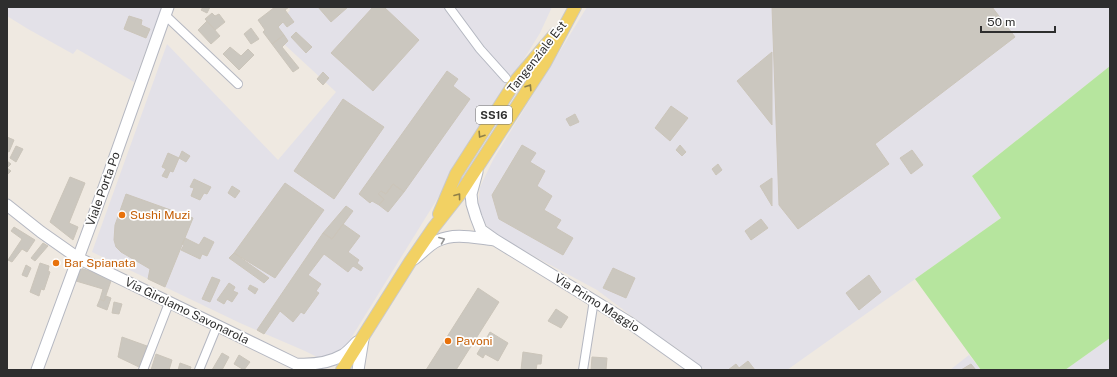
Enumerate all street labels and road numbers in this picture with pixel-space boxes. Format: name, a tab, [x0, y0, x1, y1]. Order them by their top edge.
street label: Tangenziale Est	[505, 18, 570, 96]
road number: SS16	[476, 106, 512, 124]
street label: Viale Porta Po	[83, 150, 123, 228]
street label: Via Primo Maggio	[552, 271, 642, 335]
street label: Via Girolamo Savonarola	[123, 275, 251, 347]

